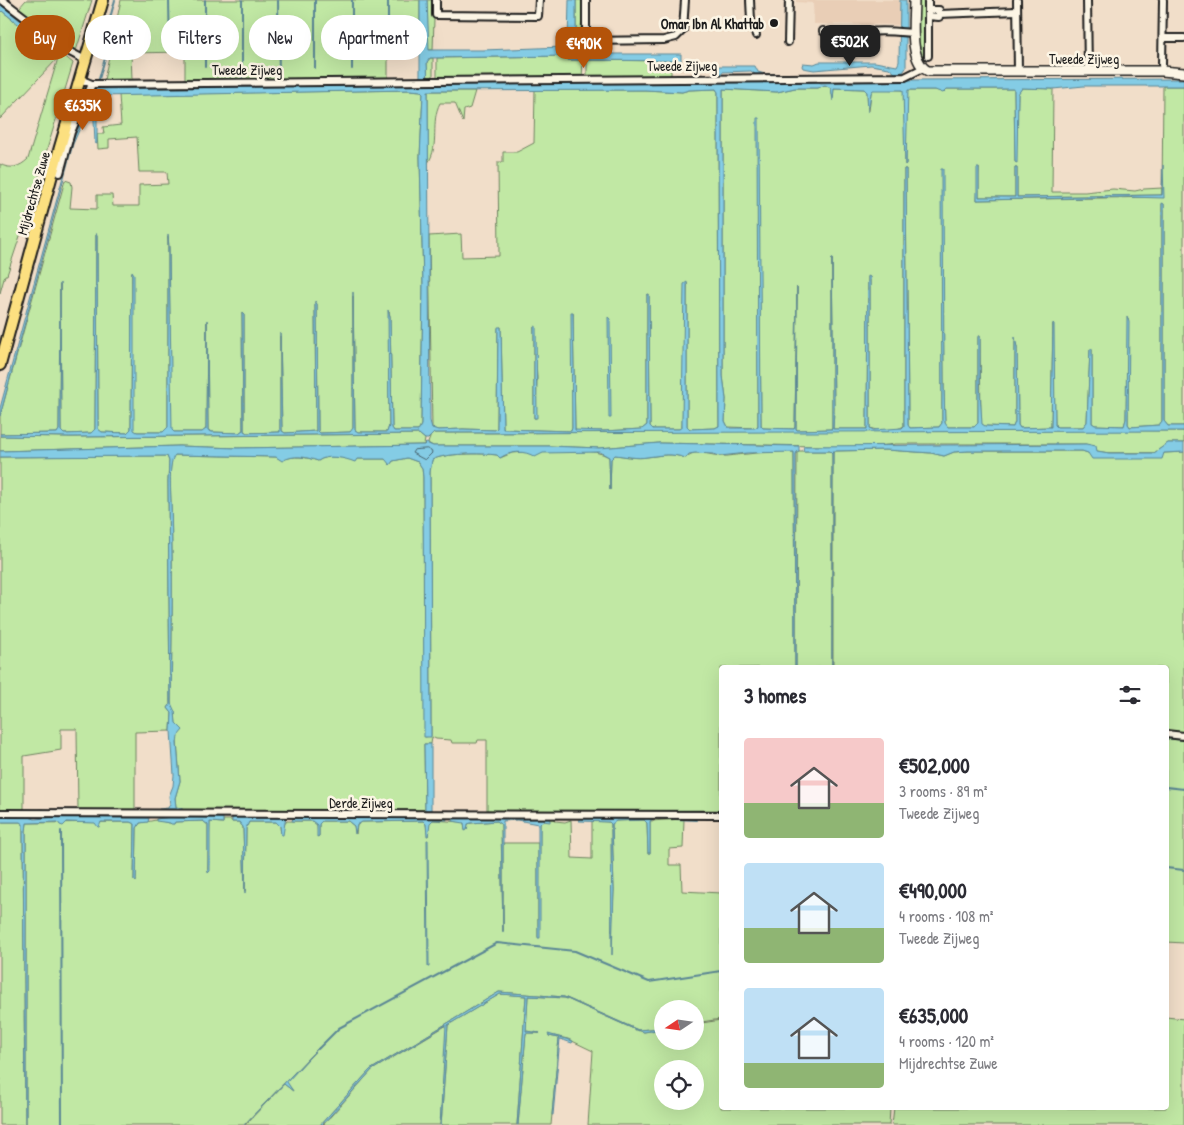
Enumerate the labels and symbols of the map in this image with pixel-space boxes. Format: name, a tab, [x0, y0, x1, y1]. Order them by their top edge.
place label: Omar Ibn Al Khattab	[661, 14, 764, 33]
marker: Omar Ibn Al Khattab	[768, 17, 780, 29]
pin: €502K	[815, 24, 885, 67]
pin: €490K	[549, 27, 619, 69]
street label: Tweede Zijweg	[1049, 49, 1119, 69]
street label: Tweede Zijweg	[647, 56, 717, 76]
street label: Tweede Zijweg	[212, 60, 282, 80]
pin: €635K	[48, 88, 118, 131]
street label: Mijdrechtse Zuwe	[12, 149, 55, 237]
street label: Derde Zijweg	[329, 793, 393, 813]
north arrow	[654, 1000, 704, 1050]

